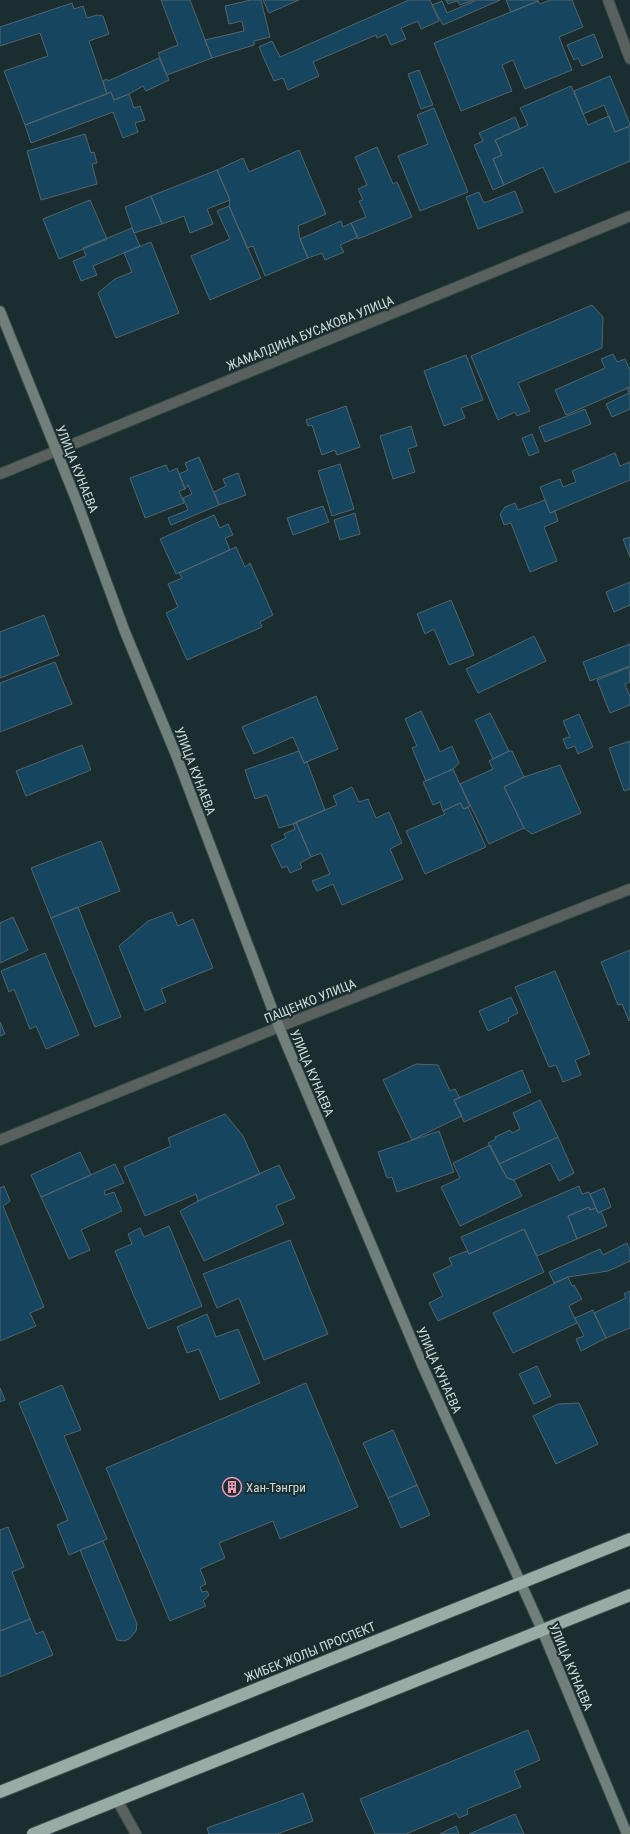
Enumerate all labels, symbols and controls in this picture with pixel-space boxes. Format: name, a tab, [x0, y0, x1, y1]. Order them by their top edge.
street label: ЖАМАЛДИНА БУСАКОВА УЛИЦА	[224, 292, 396, 373]
street label: УЛИЦА КУНАЕВА	[53, 423, 102, 515]
street label: УЛИЦА КУНАЕВА	[171, 725, 219, 818]
street label: ПАЩЕНКО УЛИЦА	[262, 976, 359, 1026]
street label: УЛИЦА КУНАЕВА	[287, 1027, 337, 1119]
street label: УЛИЦА КУНАЕВА	[413, 1325, 465, 1416]
building icon: Хан-Тэнгри	[221, 1476, 243, 1498]
place label: Хан-Тэнгри	[246, 1480, 306, 1495]
street label: ЖИБЕК ЖОЛЫ ПРОСПЕКТ	[242, 1619, 378, 1685]
street label: УЛИЦА КУНАЕВА	[546, 1621, 596, 1713]

